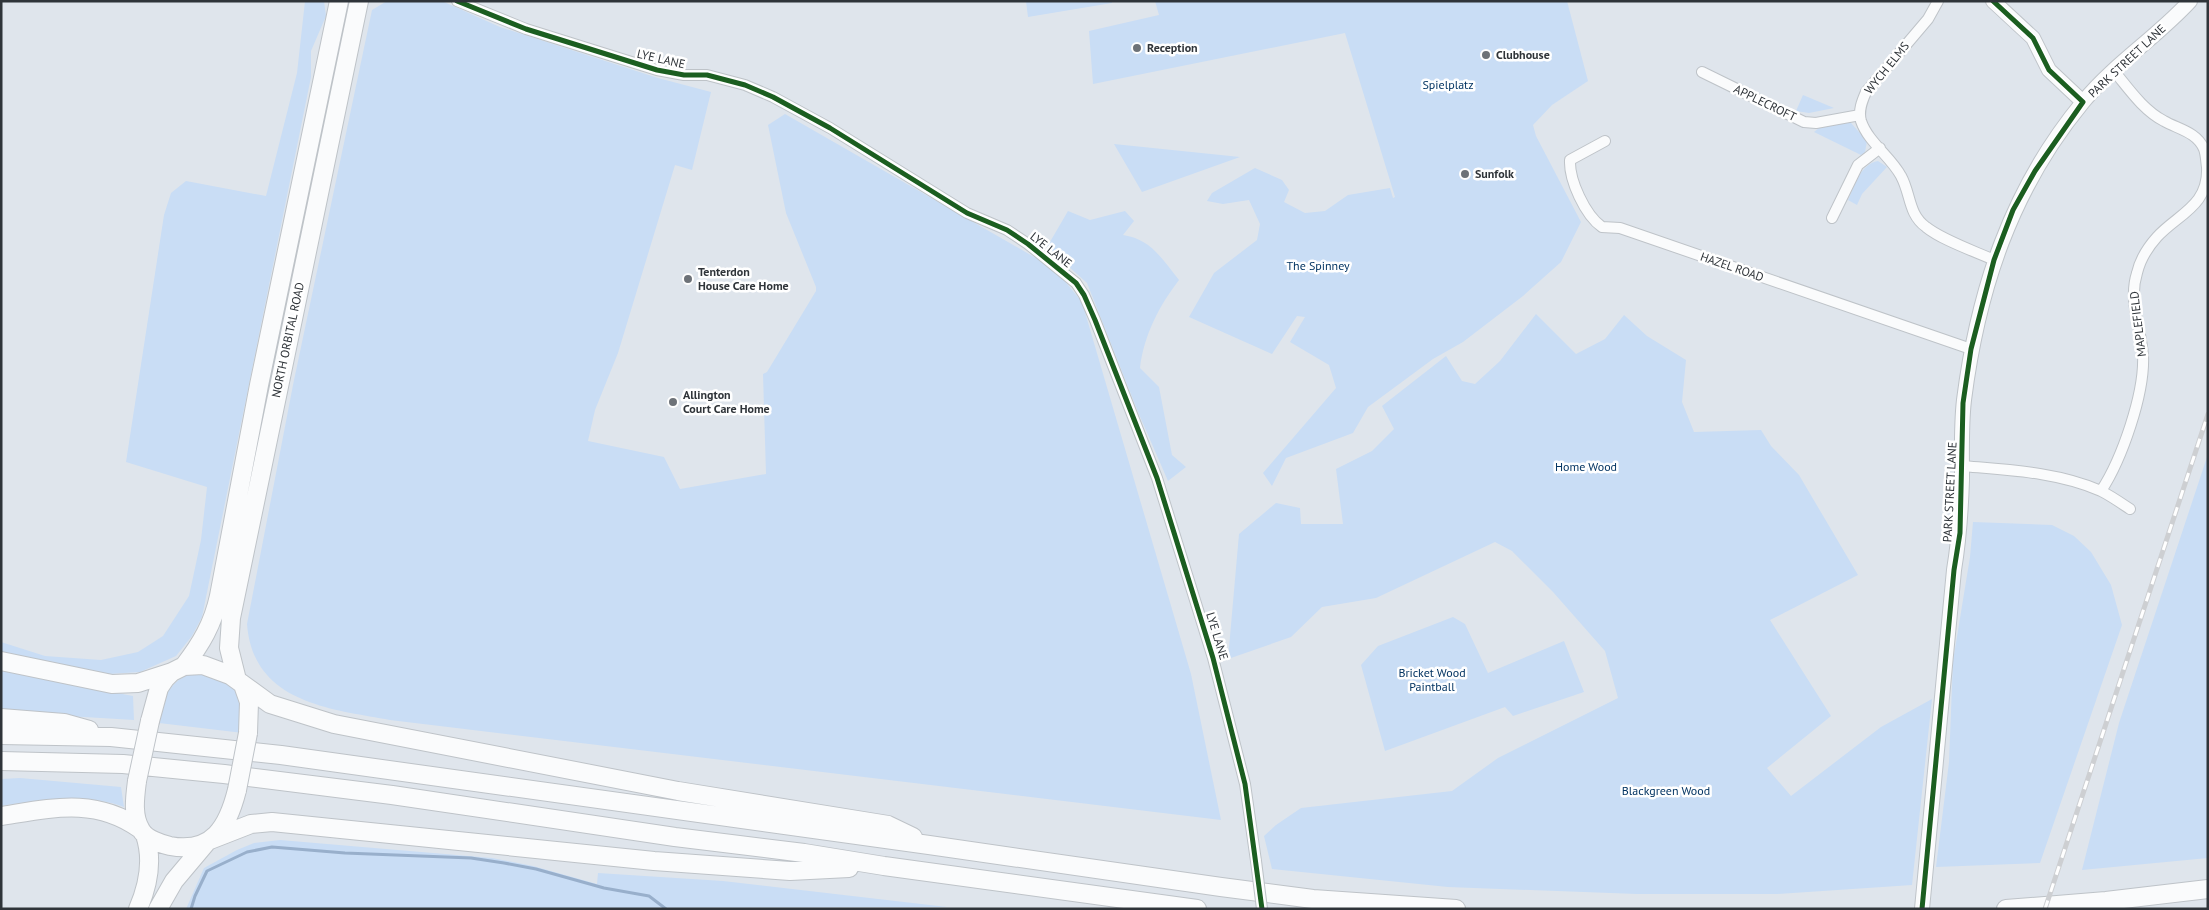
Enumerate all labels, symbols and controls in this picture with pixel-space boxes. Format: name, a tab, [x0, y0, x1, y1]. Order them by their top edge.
street label: PARK STREET LANE	[2085, 21, 2169, 100]
street label: WYCH ELMS	[1861, 39, 1912, 97]
place label: Reception	[1147, 40, 1198, 55]
marker: Reception	[1131, 42, 1143, 54]
street label: LYE LANE	[636, 46, 687, 71]
place label: Clubhouse	[1496, 47, 1550, 62]
marker: Clubhouse	[1480, 49, 1492, 61]
park label: Spielplatz	[1422, 77, 1474, 92]
street label: APPLECROFT	[1732, 81, 1799, 124]
place label: Sunfolk	[1475, 166, 1514, 181]
marker: Sunfolk	[1459, 168, 1471, 180]
street label: LYE LANE	[1027, 229, 1075, 271]
street label: HAZEL ROAD	[1698, 249, 1766, 284]
park label: The Spinney	[1286, 258, 1350, 273]
place label: Tenterdon House Care Home	[698, 264, 789, 293]
marker: Tenterdon House Care Home	[682, 273, 694, 285]
street label: NORTH ORBITAL ROAD	[268, 281, 307, 399]
street label: MAPLEFIELD	[2126, 290, 2149, 358]
place label: Allington Court Care Home	[683, 387, 770, 416]
marker: Allington Court Care Home	[667, 396, 679, 408]
street label: PARK STREET LANE	[1939, 441, 1960, 543]
park label: Home Wood	[1555, 459, 1617, 474]
street label: LYE LANE	[1203, 610, 1232, 662]
park label: Bricket Wood Paintball	[1398, 665, 1466, 694]
park label: Blackgreen Wood	[1622, 783, 1710, 798]

